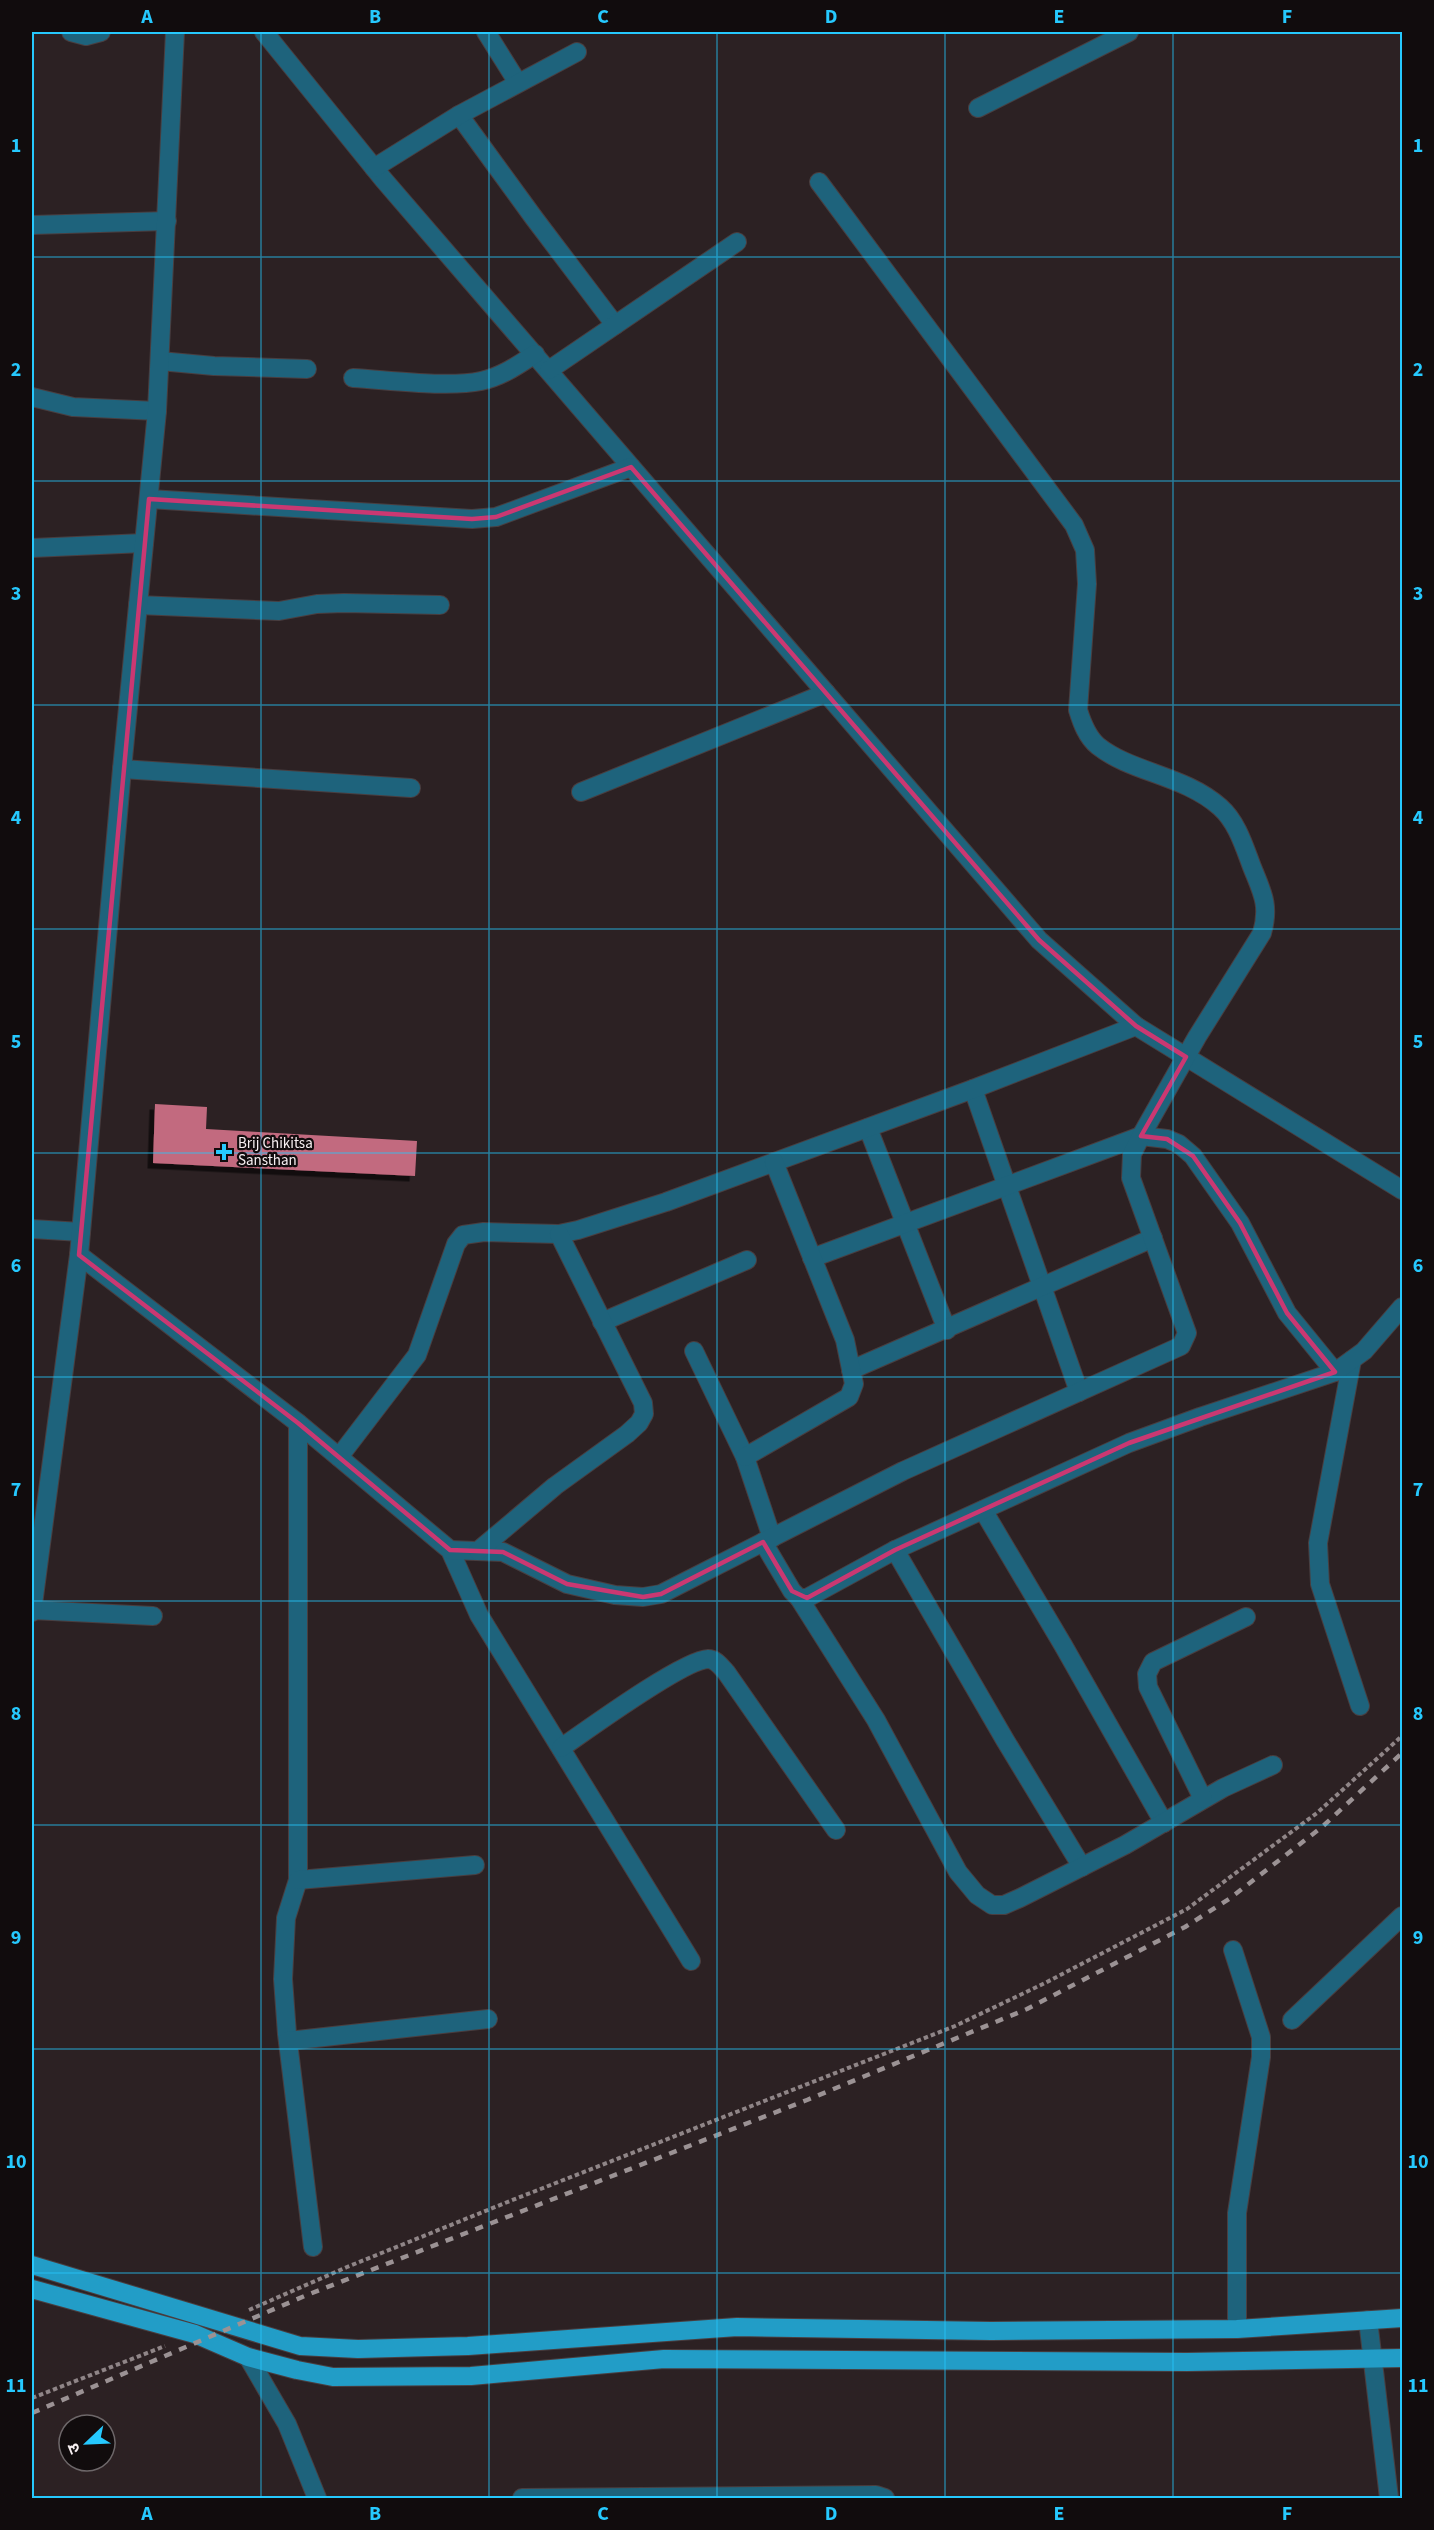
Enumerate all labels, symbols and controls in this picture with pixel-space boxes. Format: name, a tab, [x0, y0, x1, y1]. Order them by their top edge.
text: A	[140, 3, 153, 31]
text: B	[369, 3, 381, 31]
text: C	[597, 3, 609, 31]
text: D	[825, 3, 837, 31]
text: E	[1054, 3, 1064, 31]
text: F	[1282, 3, 1292, 31]
text: 1	[11, 132, 21, 160]
text: 1	[1413, 132, 1423, 160]
text: 2	[11, 356, 21, 384]
text: 2	[1413, 356, 1423, 384]
text: 3	[11, 580, 21, 608]
text: 3	[1413, 580, 1423, 608]
text: 4	[11, 804, 22, 832]
text: 4	[1413, 804, 1424, 832]
text: 5	[11, 1028, 21, 1056]
text: 5	[1413, 1028, 1423, 1056]
place label: Brij Chikitsa Sansthan	[238, 1133, 313, 1171]
marker: Brij Chikitsa Sansthan	[215, 1143, 233, 1161]
text: 6	[11, 1252, 21, 1280]
text: 6	[1413, 1252, 1423, 1280]
text: 7	[11, 1476, 21, 1504]
text: 7	[1413, 1476, 1423, 1504]
text: 8	[11, 1700, 21, 1728]
text: 8	[1413, 1700, 1423, 1728]
text: 9	[11, 1924, 21, 1952]
text: 9	[1413, 1924, 1423, 1952]
text: 10	[5, 2148, 27, 2176]
text: 10	[1407, 2148, 1429, 2176]
text: 11	[5, 2372, 27, 2400]
text: 11	[1407, 2372, 1429, 2400]
north arrow	[57, 2413, 117, 2473]
text: उ	[62, 2439, 86, 2457]
text: A	[140, 2500, 153, 2528]
text: B	[369, 2500, 381, 2528]
text: C	[597, 2500, 609, 2528]
text: D	[825, 2500, 837, 2528]
text: E	[1054, 2500, 1064, 2528]
text: F	[1282, 2500, 1292, 2528]

